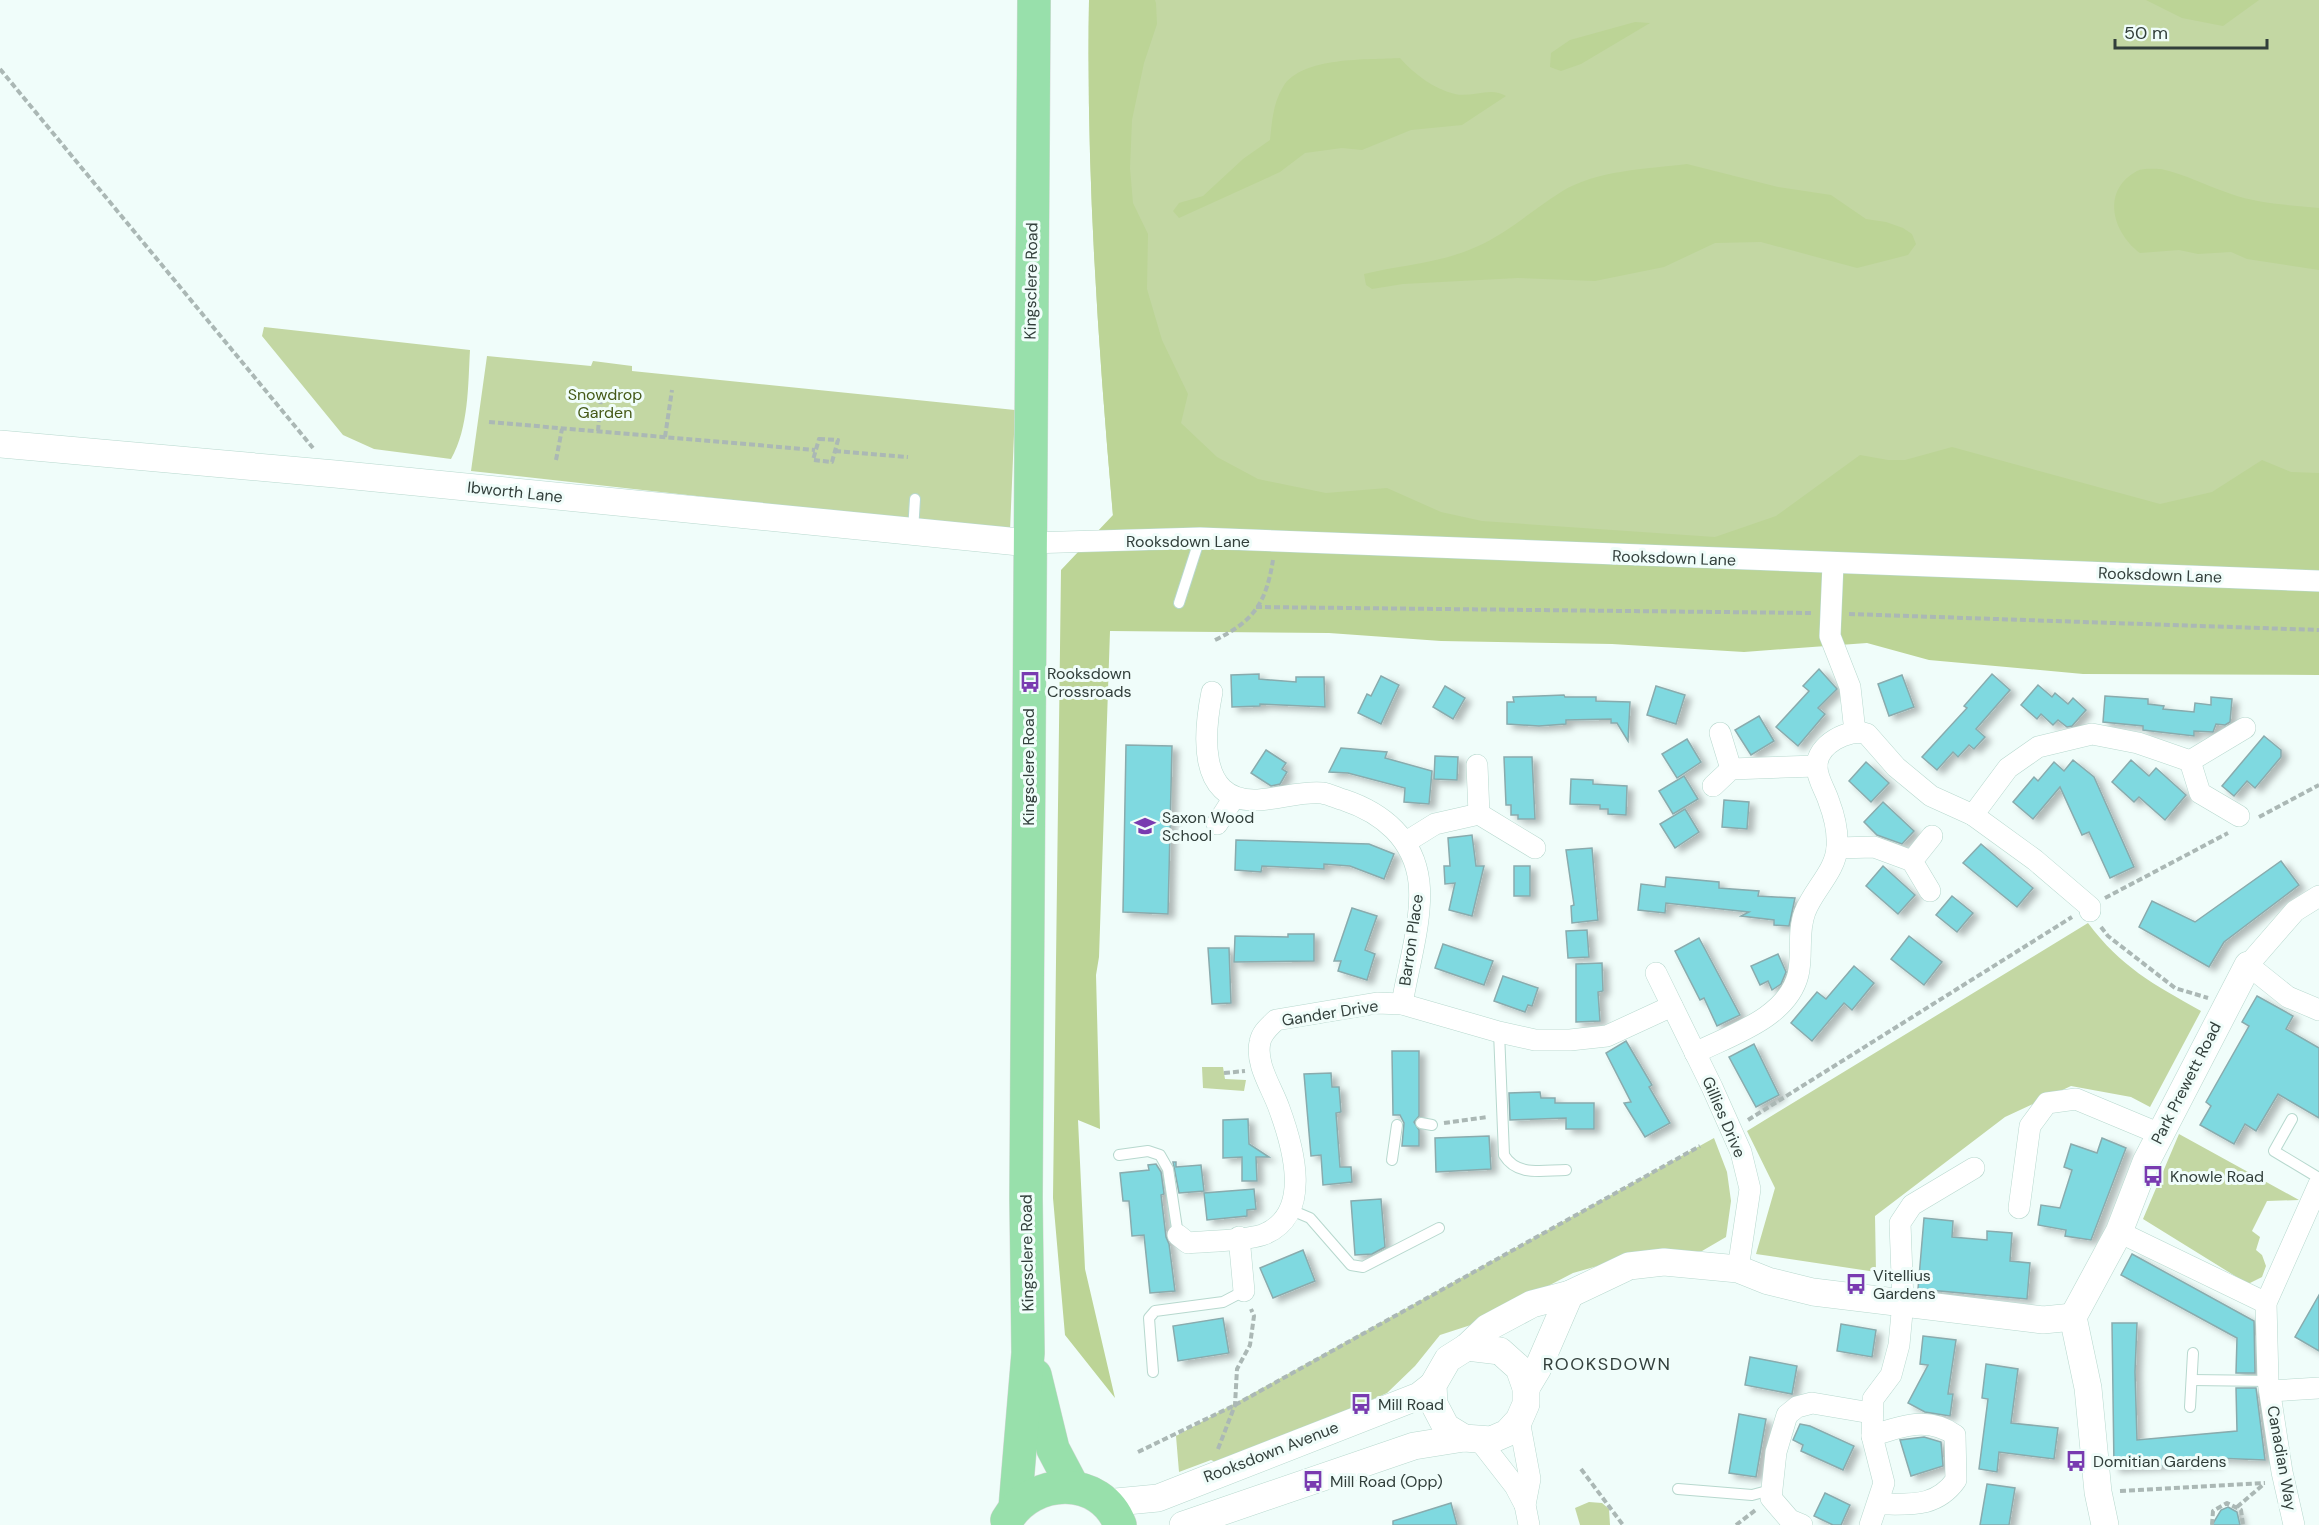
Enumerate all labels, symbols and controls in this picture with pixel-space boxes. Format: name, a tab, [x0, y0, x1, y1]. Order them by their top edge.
scale bar	[2115, 12, 2266, 50]
text: 50 m	[2124, 21, 2168, 45]
street label: Kingsclere Road	[1019, 222, 1043, 340]
park label: Snowdrop Garden	[568, 384, 642, 423]
street label: Ibworth Lane	[466, 477, 564, 507]
street label: Rooksdown Lane	[1126, 531, 1250, 552]
street label: Rooksdown Lane	[1612, 545, 1736, 571]
street label: Rooksdown Lane	[2098, 562, 2222, 588]
place label: Rooksdown Crossroads	[1047, 663, 1132, 702]
bus stop icon: Rooksdown Crossroads	[1018, 670, 1042, 694]
street label: Kingsclere Road	[1018, 708, 1039, 826]
place label: Saxon Wood School	[1162, 807, 1254, 846]
school or university icon: Saxon Wood School	[1133, 814, 1157, 838]
street label: Barron Place	[1394, 893, 1428, 987]
street label: Gander Drive	[1280, 995, 1380, 1031]
street label: Park Prewett Road	[2146, 1018, 2226, 1148]
street label: Gillies Drive	[1697, 1073, 1751, 1161]
bus stop icon: Knowle Road	[2141, 1164, 2165, 1188]
place label: Knowle Road	[2170, 1166, 2264, 1187]
street label: Kingsclere Road	[1015, 1194, 1039, 1312]
place label: Vitellius Gardens	[1873, 1265, 1936, 1304]
bus stop icon: Vitellius Gardens	[1844, 1272, 1868, 1296]
district label: ROOKSDOWN	[1543, 1352, 1671, 1376]
bus stop icon: Mill Road	[1349, 1392, 1373, 1416]
place label: Mill Road	[1378, 1394, 1444, 1415]
street label: Canadian Way	[2262, 1404, 2302, 1512]
street label: Rooksdown Avenue	[1201, 1417, 1341, 1487]
bus stop icon: Domitian Gardens	[2064, 1449, 2088, 1473]
place label: Domitian Gardens	[2093, 1451, 2227, 1472]
bus stop icon: Mill Road (Opp)	[1301, 1469, 1325, 1493]
place label: Mill Road (Opp)	[1330, 1471, 1443, 1492]

